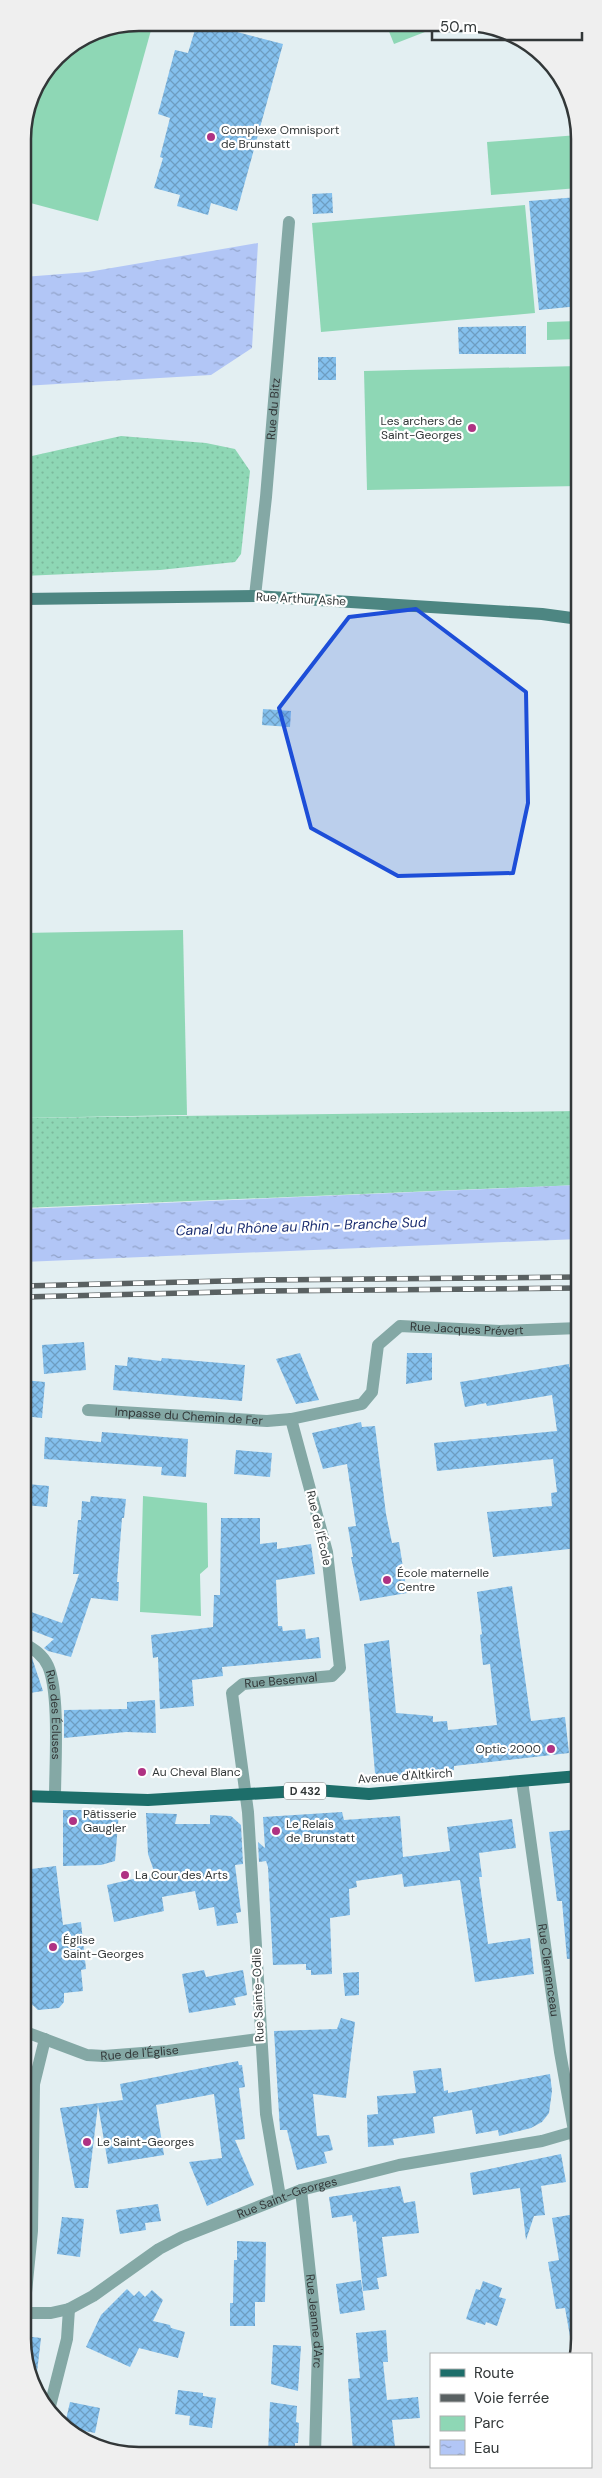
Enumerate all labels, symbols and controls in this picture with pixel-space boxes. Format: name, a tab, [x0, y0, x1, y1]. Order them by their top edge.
scale bar	[432, 10, 582, 42]
text: 50 m	[440, 17, 477, 37]
place label: Complexe Omnisport de Brunstatt	[221, 122, 340, 152]
marker: Complexe Omnisport de Brunstatt	[205, 131, 217, 143]
street label: Rue du Bitz	[263, 377, 284, 440]
place label: Les archers de Saint-Georges	[381, 413, 462, 443]
marker: Les archers de Saint-Georges	[466, 422, 478, 434]
street label: Rue Arthur Ashe	[256, 589, 347, 609]
water label: Canal du Rhône au Rhin - Branche Sud	[175, 1213, 427, 1239]
street label: Rue Jacques Prévert	[410, 1319, 524, 1339]
street label: Impasse du Chemin de Fer	[114, 1404, 264, 1429]
street label: Rue de l'École	[303, 1489, 335, 1567]
place label: École maternelle Centre	[397, 1565, 489, 1595]
marker: École maternelle Centre	[381, 1574, 393, 1586]
street label: Rue des Écluses	[42, 1668, 64, 1760]
street label: Rue Besenval	[244, 1669, 318, 1692]
place label: Optic 2000	[475, 1741, 541, 1757]
marker: Optic 2000	[545, 1743, 557, 1755]
place label: Au Cheval Blanc	[152, 1764, 241, 1780]
street label: Avenue d'Altkirch	[357, 1765, 453, 1787]
marker: Au Cheval Blanc	[136, 1766, 148, 1778]
road number: D 432	[284, 1782, 326, 1800]
place label: Pâtisserie Gaugler	[83, 1806, 137, 1836]
marker: Pâtisserie Gaugler	[67, 1815, 79, 1827]
place label: Le Relais de Brunstatt	[286, 1816, 356, 1846]
marker: Le Relais de Brunstatt	[270, 1825, 282, 1837]
place label: La Cour des Arts	[135, 1867, 228, 1883]
marker: La Cour des Arts	[119, 1869, 131, 1881]
street label: Rue Clemenceau	[534, 1923, 563, 2018]
place label: Église Saint-Georges	[63, 1932, 144, 1962]
marker: Église Saint-Georges	[47, 1941, 59, 1953]
street label: Rue Sainte-Odile	[248, 1947, 268, 2042]
street label: Rue de l'Église	[100, 2042, 180, 2064]
place label: Le Saint-Georges	[97, 2134, 194, 2150]
marker: Le Saint-Georges	[81, 2136, 93, 2148]
street label: Rue Saint-Georges	[235, 2173, 339, 2223]
street label: Rue Jeanne d'Arc	[302, 2273, 326, 2369]
legend	[430, 2353, 592, 2468]
text: Route	[474, 2363, 514, 2383]
text: Voie ferrée	[474, 2388, 549, 2408]
text: Parc	[474, 2413, 504, 2433]
text: Eau	[474, 2438, 499, 2458]

